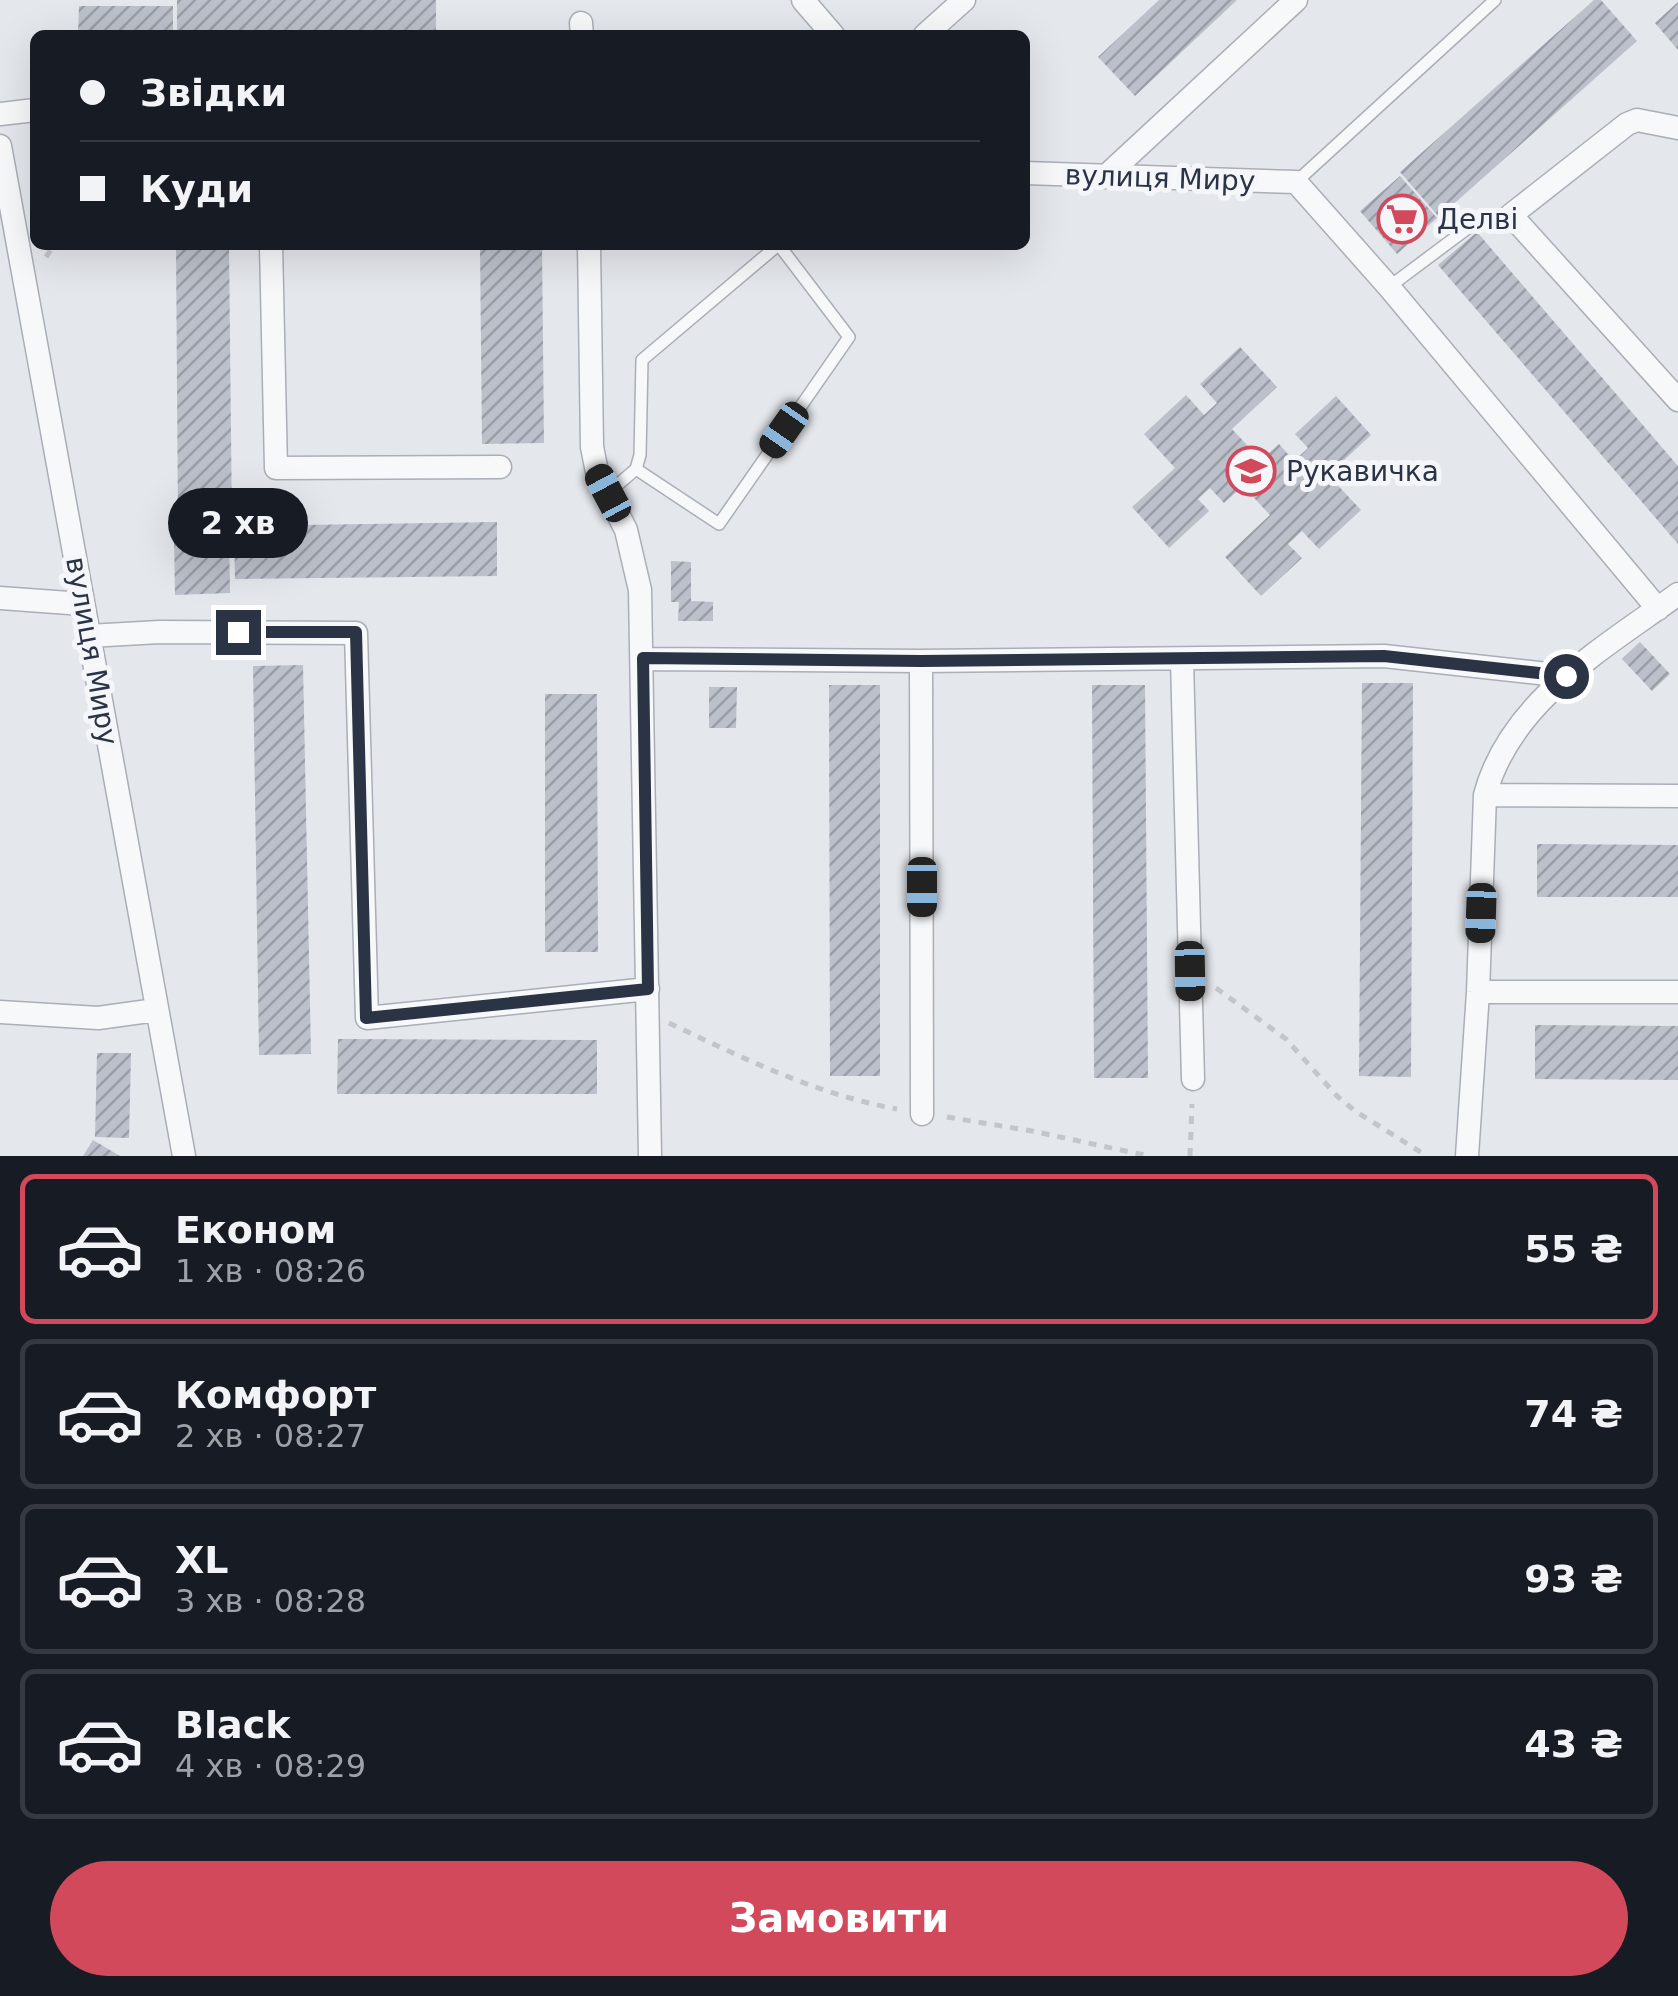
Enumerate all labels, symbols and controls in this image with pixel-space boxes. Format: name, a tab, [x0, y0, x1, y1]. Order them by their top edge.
text: Звідки	[140, 71, 287, 115]
street label: вулиця Миру	[1064, 158, 1256, 198]
text: Куди	[140, 167, 253, 211]
supermarket icon: Делві	[1376, 193, 1428, 245]
place label: Делві	[1437, 203, 1518, 236]
car	[755, 397, 813, 463]
school or university icon: Рукавичка	[1225, 445, 1277, 497]
place label: Рукавичка	[1286, 455, 1439, 488]
car	[581, 459, 635, 527]
callout: 2 хв	[168, 487, 308, 557]
text: 2 хв	[201, 504, 275, 542]
street label: вулиця Миру	[59, 554, 125, 748]
route end	[216, 610, 261, 655]
route start	[1544, 654, 1589, 699]
car	[907, 857, 937, 917]
car	[1465, 882, 1497, 944]
car	[1174, 941, 1206, 1001]
icon: car	[55, 1204, 145, 1294]
text: Економ	[175, 1208, 336, 1252]
text: 55 ₴	[1524, 1227, 1623, 1271]
text: 1 хв · 08:26	[175, 1252, 366, 1290]
icon: car	[55, 1369, 145, 1459]
text: Комфорт	[175, 1373, 376, 1417]
text: 74 ₴	[1524, 1392, 1623, 1436]
text: 2 хв · 08:27	[175, 1417, 366, 1455]
icon: car	[55, 1534, 145, 1624]
text: XL	[175, 1538, 229, 1582]
text: 93 ₴	[1524, 1557, 1623, 1601]
text: 3 хв · 08:28	[175, 1582, 366, 1620]
icon: car	[55, 1699, 145, 1789]
text: Black	[175, 1703, 290, 1747]
text: 43 ₴	[1524, 1722, 1623, 1766]
text: 4 хв · 08:29	[175, 1747, 366, 1785]
button: Замовити	[50, 1861, 1628, 1976]

